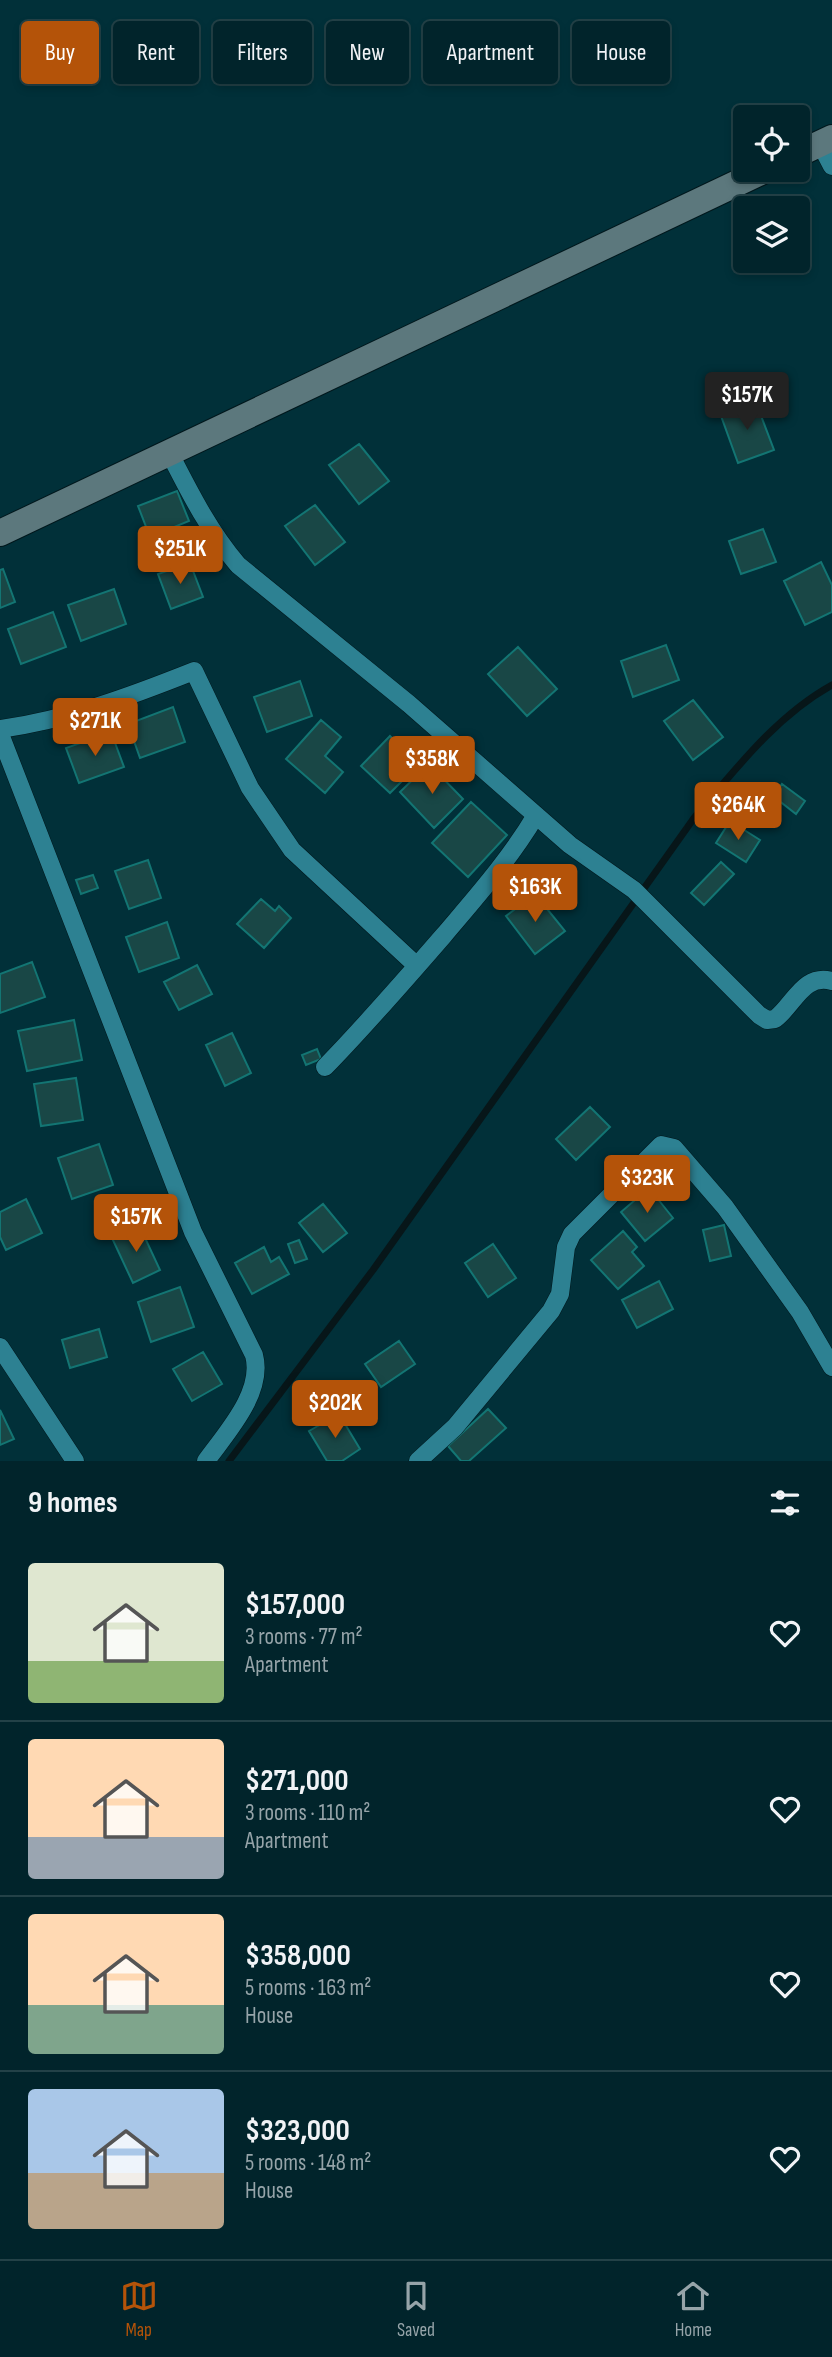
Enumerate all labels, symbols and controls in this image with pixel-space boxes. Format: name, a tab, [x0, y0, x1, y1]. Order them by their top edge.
chip: Buy	[21, 21, 99, 84]
chip: Rent	[113, 21, 199, 84]
chip: Filters	[213, 21, 312, 84]
chip: New	[326, 21, 409, 84]
chip: Apartment	[423, 21, 558, 84]
chip: House	[572, 21, 670, 84]
map controls	[733, 105, 810, 273]
button: locate	[733, 105, 810, 182]
button: layers	[733, 196, 810, 273]
pin: $157K	[698, 372, 796, 432]
text: $157K	[721, 381, 773, 409]
pin: $251K	[131, 526, 229, 586]
text: $251K	[154, 535, 206, 563]
pin: $271K	[46, 698, 144, 758]
text: $271K	[69, 707, 121, 735]
pin: $358K	[383, 736, 481, 796]
text: $358K	[405, 745, 459, 773]
pin: $264K	[689, 782, 787, 842]
text: $264K	[711, 791, 765, 819]
pin: $163K	[486, 864, 584, 924]
text: $163K	[508, 873, 562, 901]
pin: $323K	[598, 1156, 696, 1215]
text: $323K	[620, 1164, 674, 1192]
pin: $157K	[87, 1194, 185, 1254]
text: $157K	[110, 1203, 162, 1231]
pin: $202K	[286, 1380, 384, 1440]
text: $202K	[308, 1389, 362, 1417]
icon: filters	[766, 1484, 804, 1522]
text: 9 homes	[28, 1485, 118, 1521]
text: $157,000	[245, 1587, 345, 1623]
icon: home	[84, 1591, 168, 1675]
icon: heart	[766, 1614, 804, 1652]
text: 3 rooms · 77 m²	[245, 1623, 363, 1651]
text: Apartment	[245, 1651, 329, 1679]
text: $271,000	[245, 1763, 349, 1799]
icon: home	[84, 1767, 168, 1851]
icon: heart	[766, 1790, 804, 1828]
text: 3 rooms · 110 m²	[245, 1799, 370, 1827]
text: Apartment	[245, 1827, 329, 1855]
text: $358,000	[245, 1938, 351, 1974]
icon: home	[84, 1942, 168, 2026]
icon: heart	[766, 1965, 804, 2003]
text: 5 rooms · 163 m²	[245, 1974, 371, 2002]
text: House	[245, 2002, 293, 2030]
text: $323,000	[245, 2113, 350, 2149]
icon: home	[84, 2117, 168, 2201]
icon: heart	[766, 2140, 804, 2178]
text: 5 rooms · 148 m²	[245, 2149, 372, 2177]
text: House	[245, 2177, 293, 2205]
tab: Map	[120, 2277, 158, 2342]
tab: Saved	[397, 2277, 435, 2342]
tab: Home	[674, 2277, 712, 2342]

